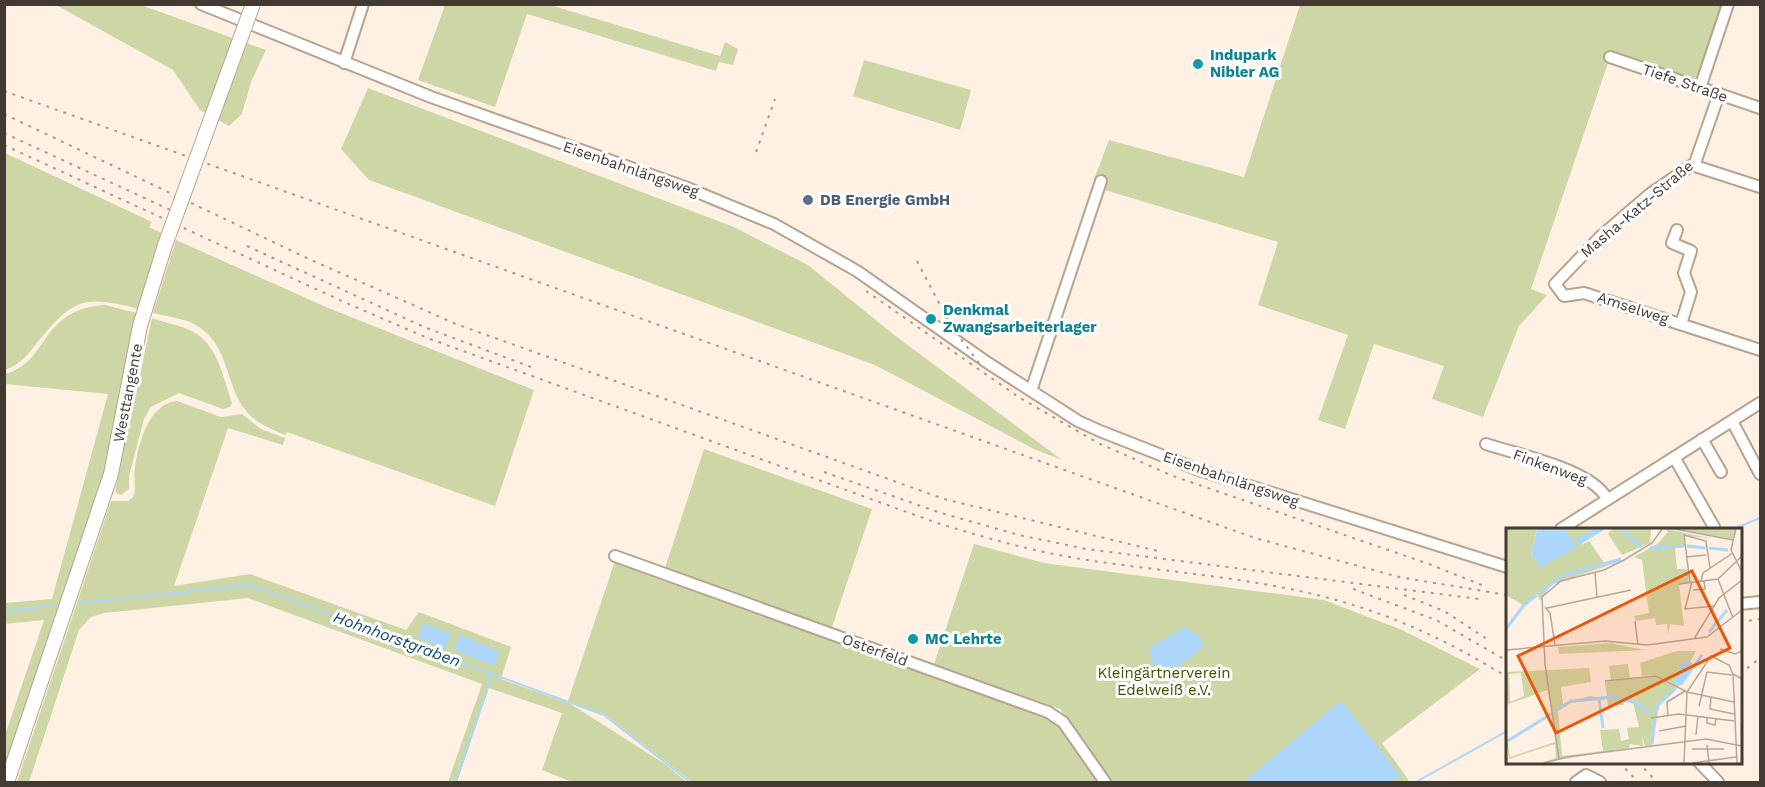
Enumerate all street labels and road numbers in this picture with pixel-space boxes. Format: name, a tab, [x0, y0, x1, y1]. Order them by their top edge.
street label: Tiefe Straße	[1640, 60, 1730, 106]
street label: Eisenbahnlängsweg	[561, 137, 701, 201]
street label: Masha-Katz-Straße	[1577, 157, 1697, 261]
street label: Amselweg	[1595, 288, 1671, 328]
street label: Westtangente	[110, 342, 146, 444]
street label: Finkenweg	[1511, 445, 1589, 489]
street label: Eisenbahnlängsweg	[1161, 447, 1301, 511]
street label: Osterfeld	[840, 630, 910, 670]

